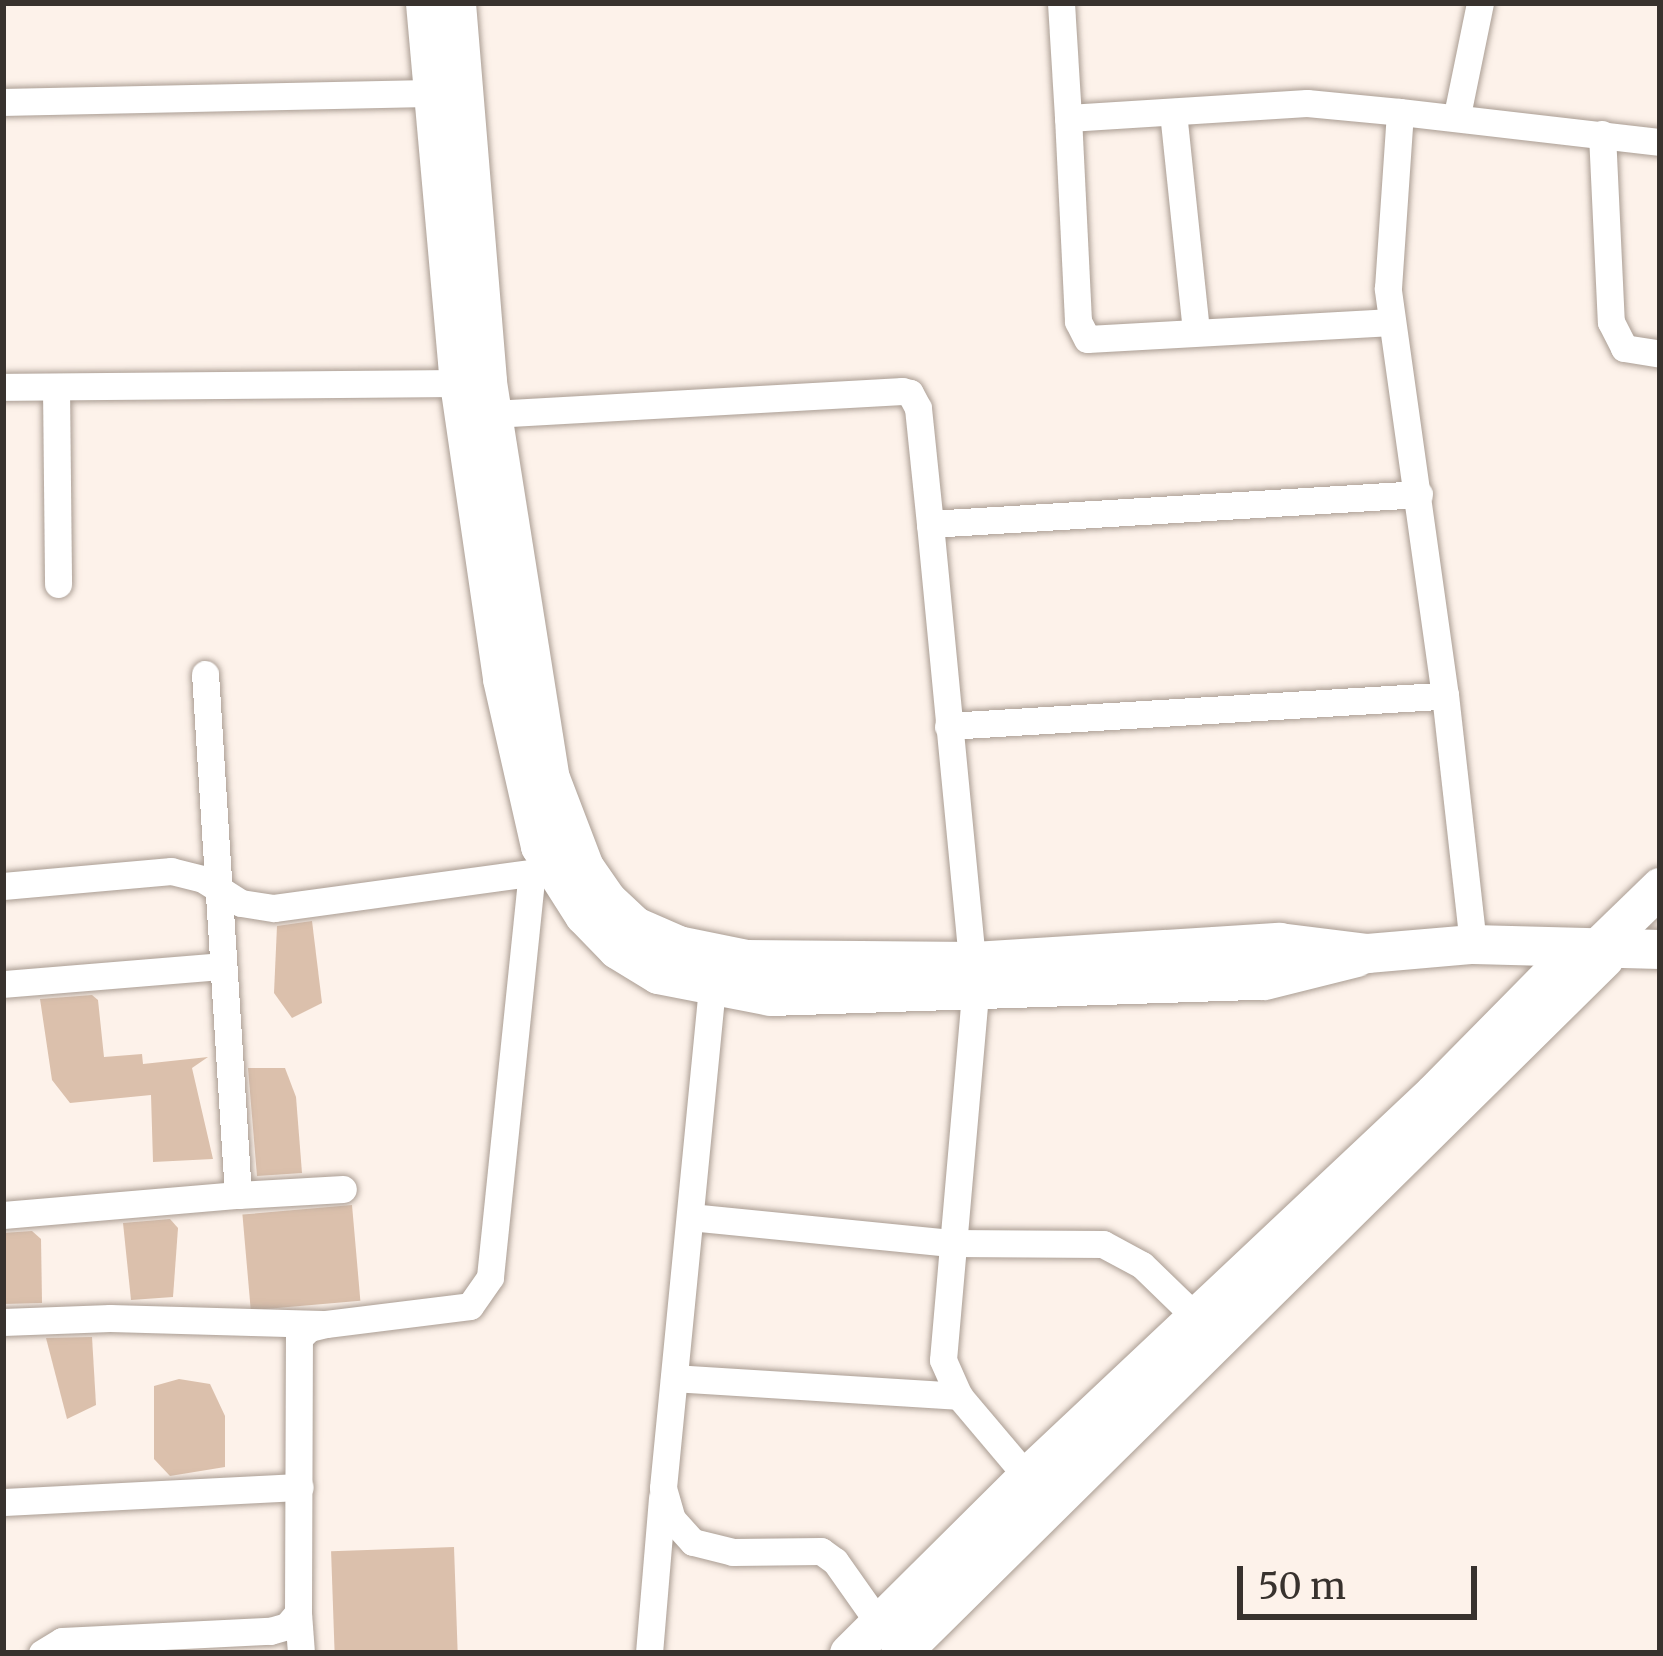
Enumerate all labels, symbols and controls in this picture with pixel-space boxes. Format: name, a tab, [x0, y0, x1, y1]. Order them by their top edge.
scale bar	[1243, 1542, 1483, 1616]
text: 50 m	[1258, 1564, 1346, 1609]

